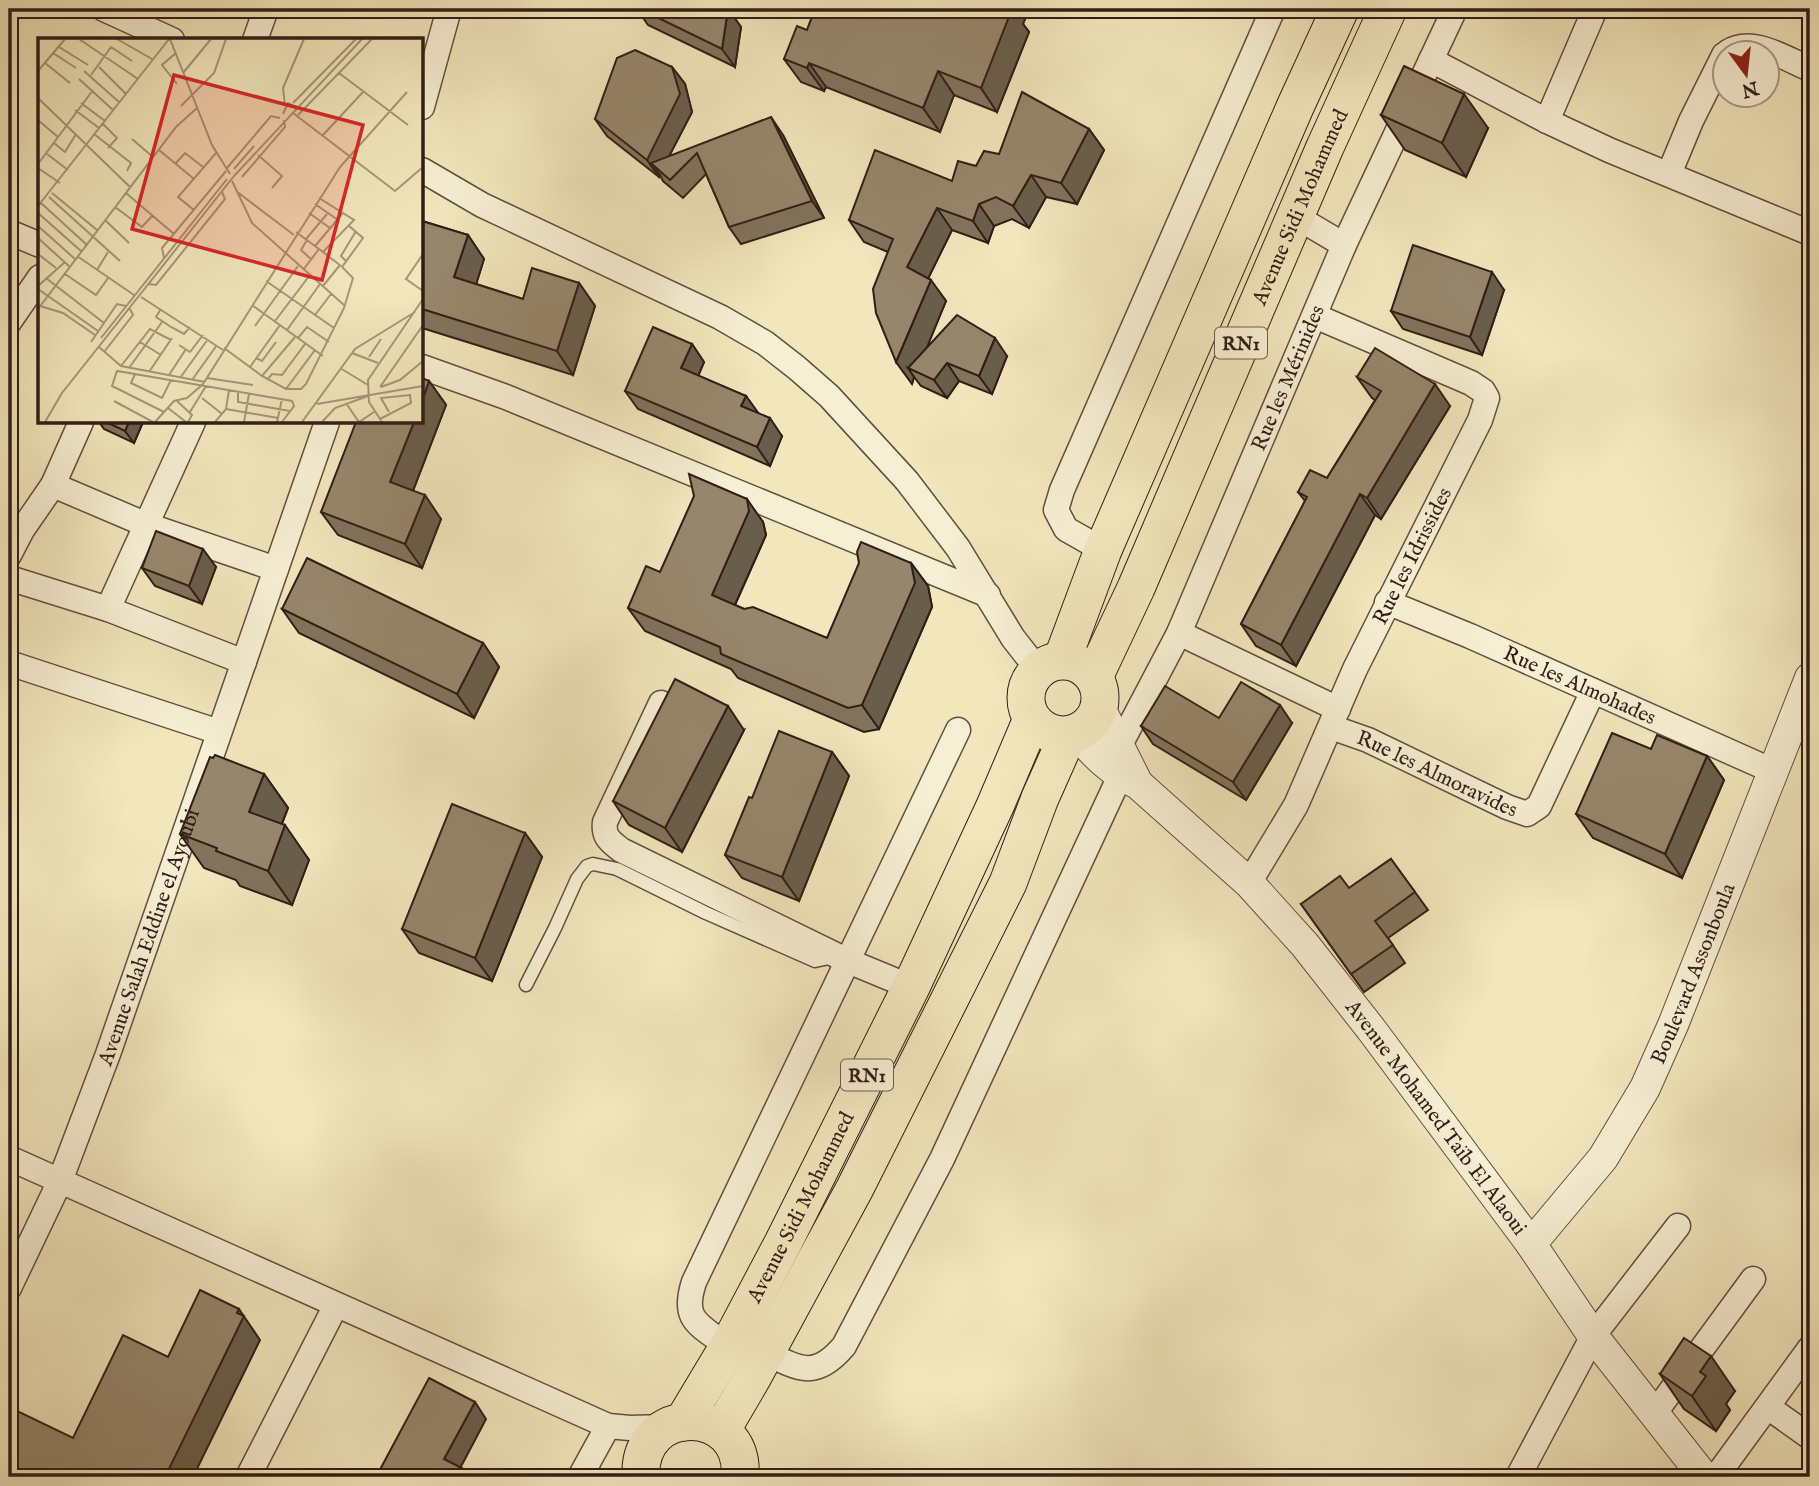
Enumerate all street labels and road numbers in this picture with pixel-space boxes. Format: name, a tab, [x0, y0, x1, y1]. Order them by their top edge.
street label: Avenue Sidi Mohammed	[1246, 105, 1356, 311]
street label: Rue les Mérinides	[1246, 301, 1332, 455]
road number: RN1	[1215, 328, 1267, 358]
street label: Rue les Idrissides	[1367, 483, 1459, 630]
street label: Rue les Almohades	[1499, 641, 1660, 732]
street label: Rue les Almoravides	[1353, 725, 1521, 825]
street label: Avenue Salah Eddine el Ayoubi	[92, 806, 207, 1071]
street label: Boulevard Assonboula	[1645, 879, 1743, 1069]
street label: Avenue Mohamed Taïb El Alaoui	[1338, 994, 1532, 1241]
road number: RN1	[841, 1060, 893, 1091]
street label: Avenue Sidi Mohammed	[741, 1107, 862, 1309]

